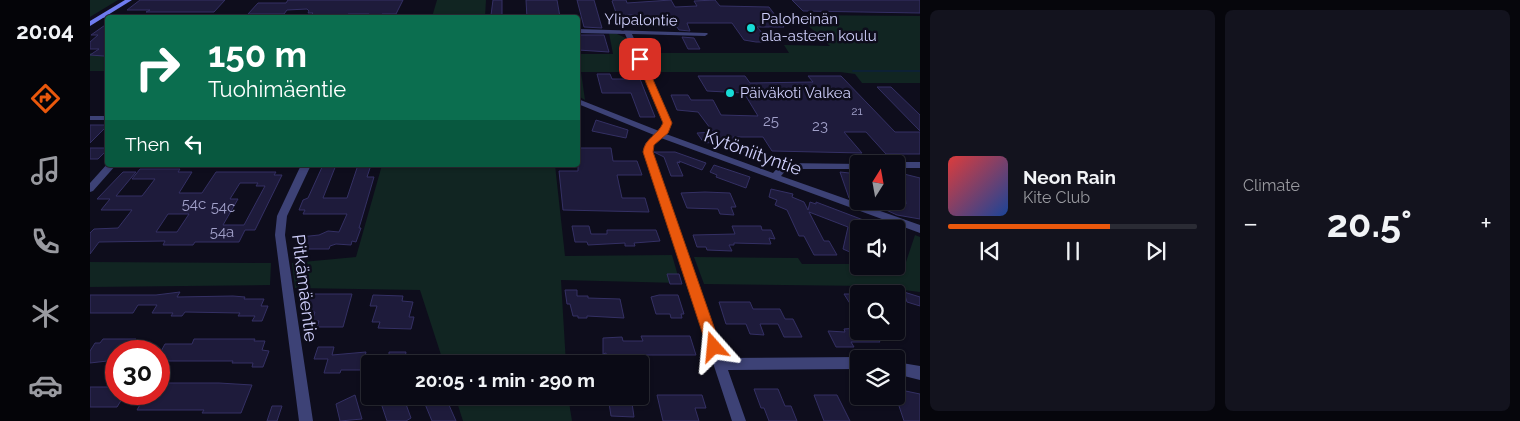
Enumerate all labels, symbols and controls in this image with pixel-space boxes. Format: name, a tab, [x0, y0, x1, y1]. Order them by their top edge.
street label: Ylipalontie	[604, 10, 678, 30]
place label: Paloheinän ala-asteen koulu	[761, 10, 877, 45]
text: 20:04	[16, 18, 74, 44]
marker: Paloheinän ala-asteen koulu	[745, 22, 757, 34]
text: 150 m	[208, 34, 307, 75]
icon: right	[125, 35, 190, 100]
pin	[619, 38, 661, 80]
icon: arrive	[626, 45, 654, 73]
text: Tuohimäentie	[208, 76, 346, 102]
icon: directions	[28, 81, 63, 116]
place label: Päiväkoti Valkea	[740, 84, 851, 102]
marker: Päiväkoti Valkea	[724, 87, 736, 99]
house number: 21	[851, 104, 863, 118]
house number: 25	[763, 112, 779, 130]
house number: 23	[812, 117, 828, 135]
street label: Kytöniityntie	[701, 125, 805, 180]
icon: left	[180, 130, 208, 158]
text: Then	[125, 133, 170, 155]
icon: music	[28, 153, 63, 188]
north arrow	[850, 155, 905, 210]
map controls	[850, 155, 905, 405]
text: Neon Rain	[1023, 166, 1116, 188]
text: Climate	[1243, 176, 1300, 195]
text: Kite Club	[1023, 188, 1090, 207]
house number: 54c	[182, 195, 206, 213]
house number: 54c	[211, 198, 235, 216]
text: 20.5°	[1327, 201, 1412, 246]
text: −	[1243, 207, 1258, 240]
text: +	[1480, 207, 1492, 240]
button: sound	[850, 220, 905, 275]
house number: 54a	[210, 223, 234, 241]
icon: phone	[28, 224, 63, 259]
street label: Pitkämäentie	[288, 233, 322, 343]
icon: previous	[976, 237, 1004, 265]
icon: pause	[1059, 237, 1087, 265]
icon: next	[1142, 237, 1170, 265]
button: search	[850, 285, 905, 340]
icon: climate	[28, 296, 63, 331]
position arrow	[687, 320, 739, 372]
speed limit sign: 30	[105, 340, 170, 405]
button: layers	[850, 350, 905, 405]
icon: car	[28, 368, 63, 403]
text: 20:05 · 1 min · 290 m	[415, 369, 595, 391]

